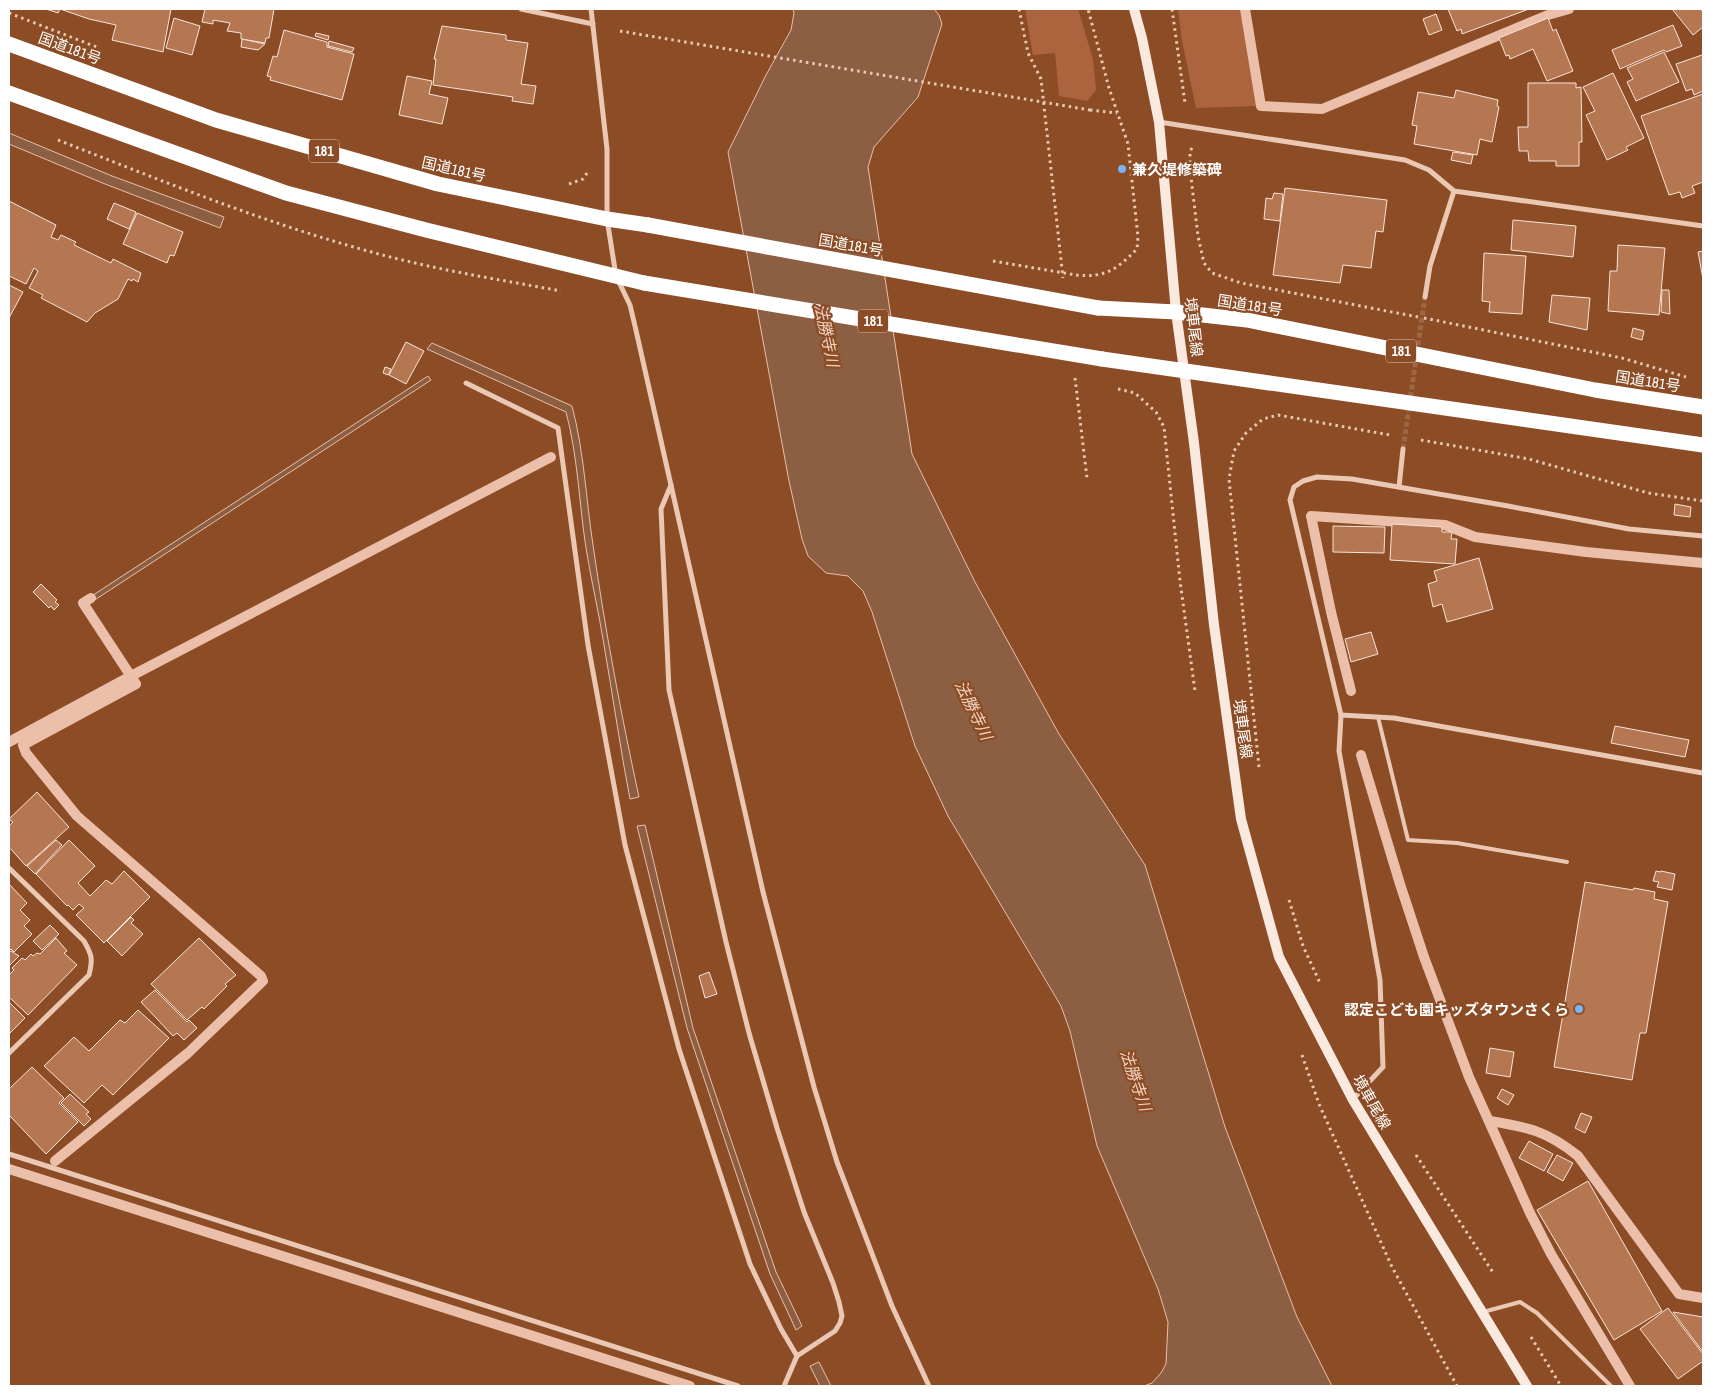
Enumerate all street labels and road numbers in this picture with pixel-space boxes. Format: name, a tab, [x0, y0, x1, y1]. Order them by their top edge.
street label: 国道181号	[36, 27, 104, 69]
road number: 181	[309, 140, 339, 162]
street label: 国道181号	[420, 151, 488, 187]
street label: 国道181号	[817, 229, 885, 261]
street label: 国道181号	[1216, 290, 1284, 320]
street label: 境車尾線	[1180, 296, 1208, 358]
road number: 181	[858, 310, 888, 332]
road number: 181	[1386, 340, 1416, 362]
street label: 国道181号	[1614, 366, 1682, 396]
street label: 境車尾線	[1228, 698, 1258, 760]
street label: 境車尾線	[1348, 1071, 1396, 1133]

